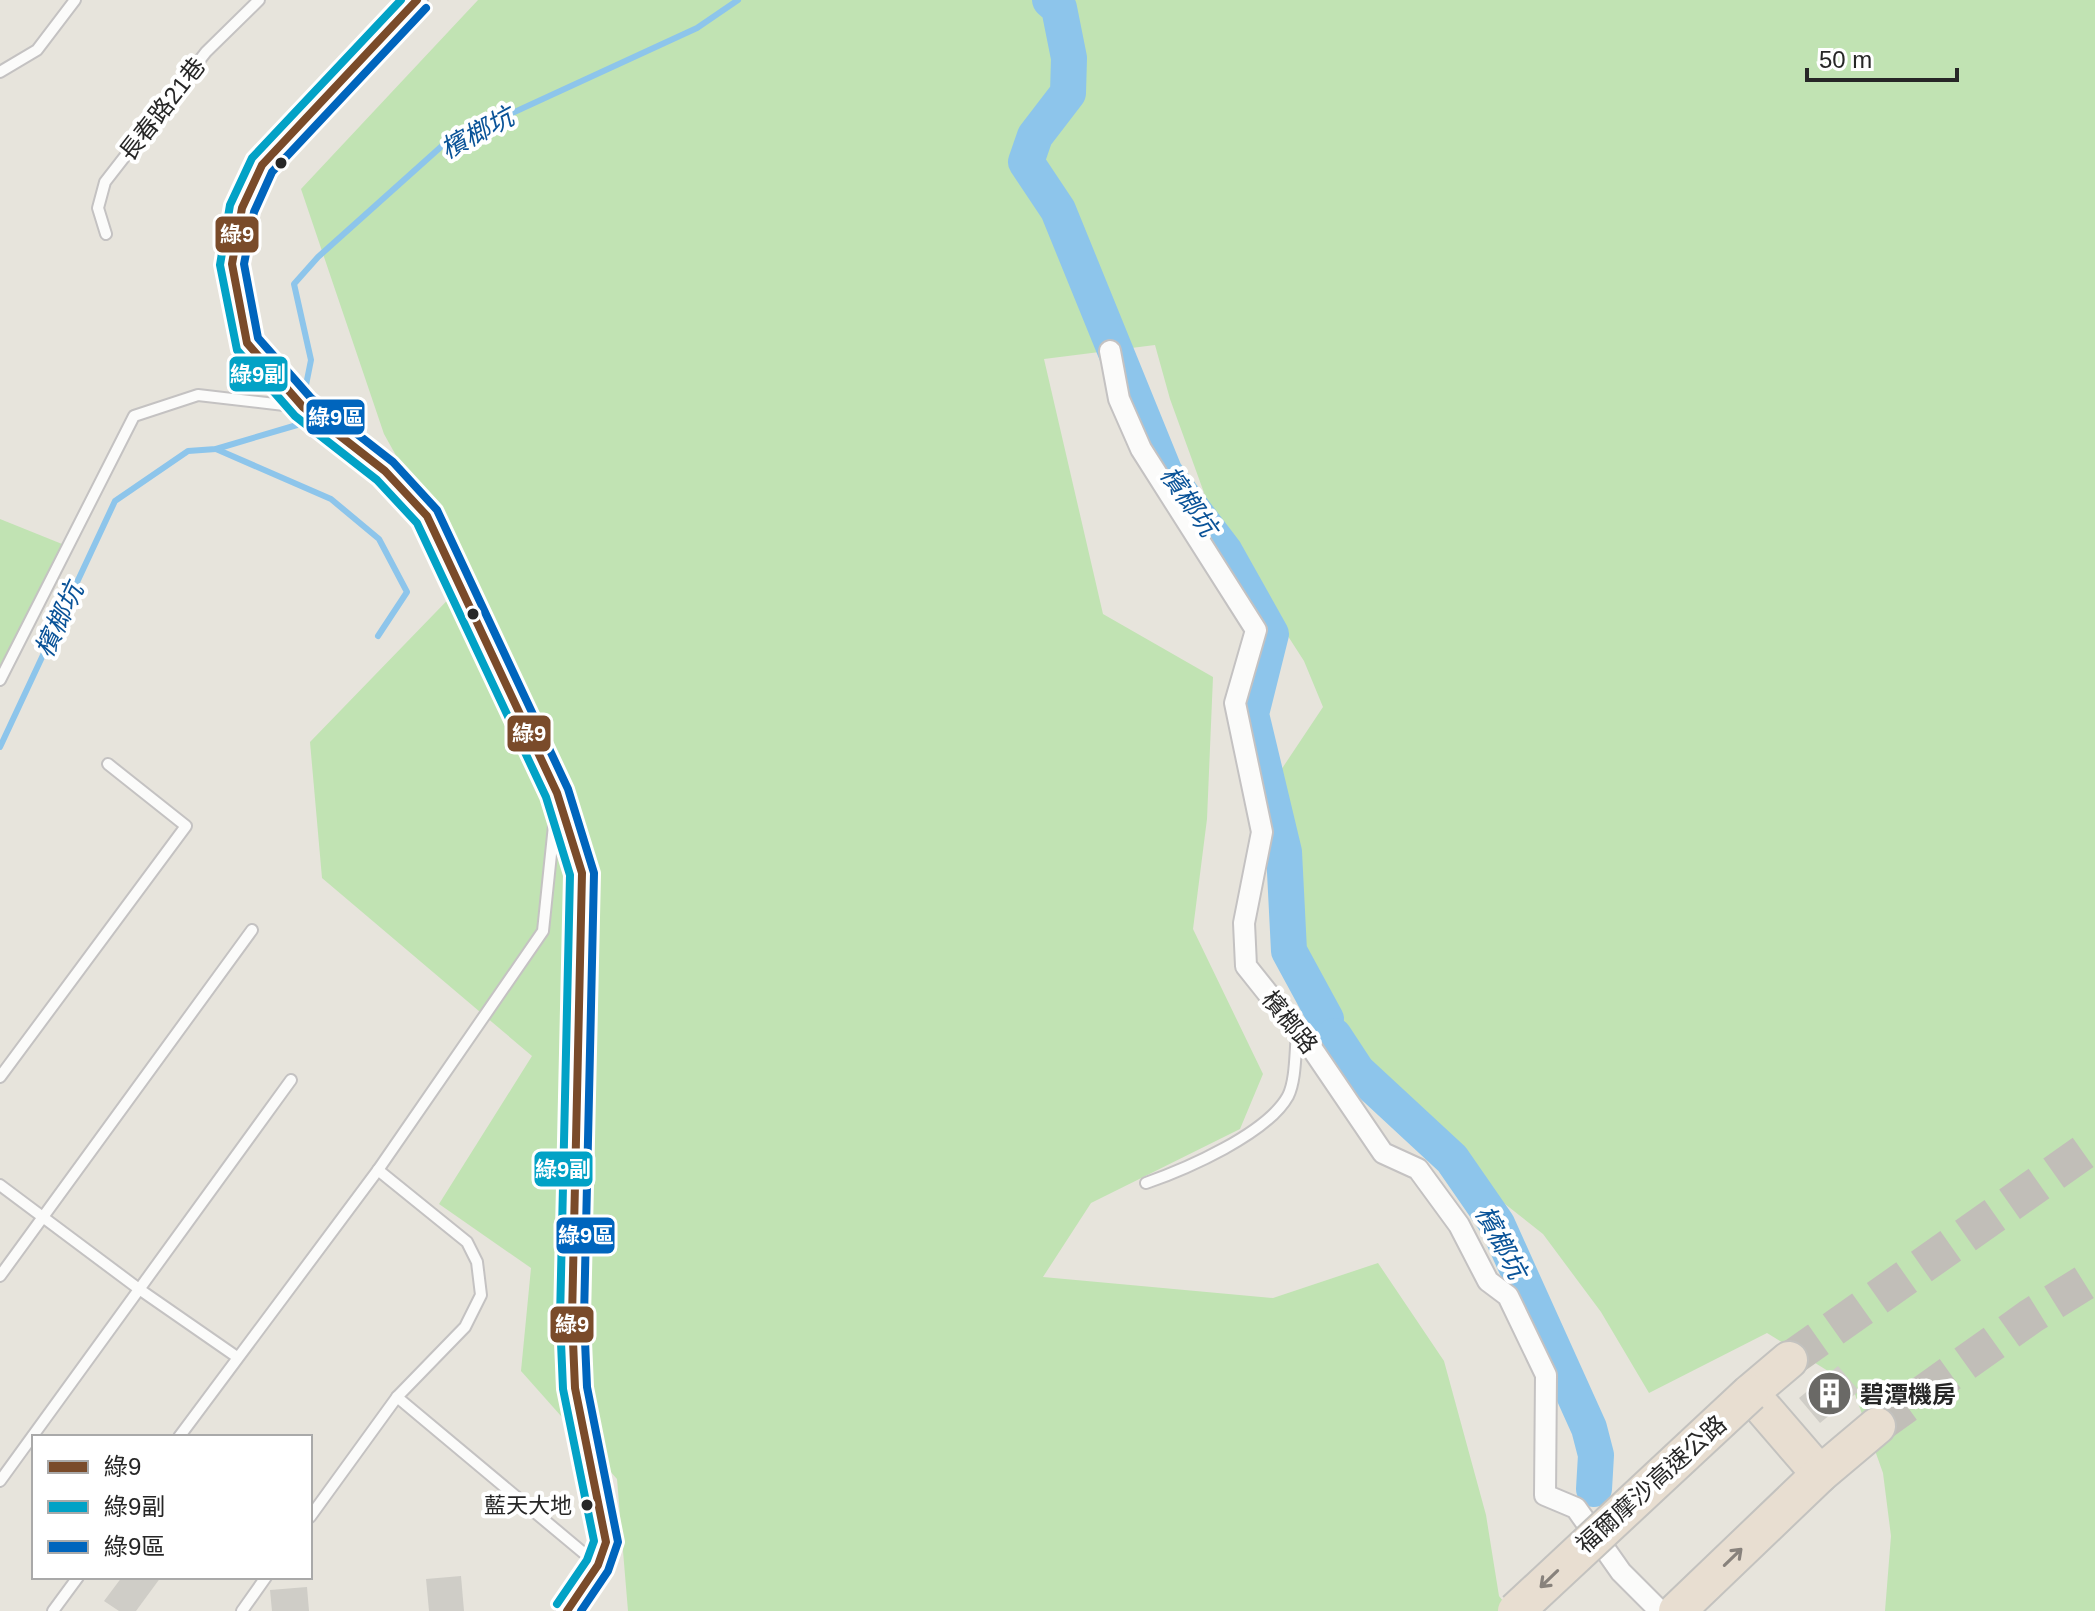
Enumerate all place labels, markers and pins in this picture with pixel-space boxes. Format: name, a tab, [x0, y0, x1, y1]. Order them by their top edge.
unlabelled marker	[273, 155, 289, 171]
unlabelled marker	[465, 606, 481, 622]
building icon: 碧潭機房	[1805, 1370, 1853, 1418]
place label: 碧潭機房	[1860, 1381, 1956, 1408]
place label: 藍天大地	[484, 1493, 572, 1518]
marker: 藍天大地	[579, 1497, 595, 1513]

